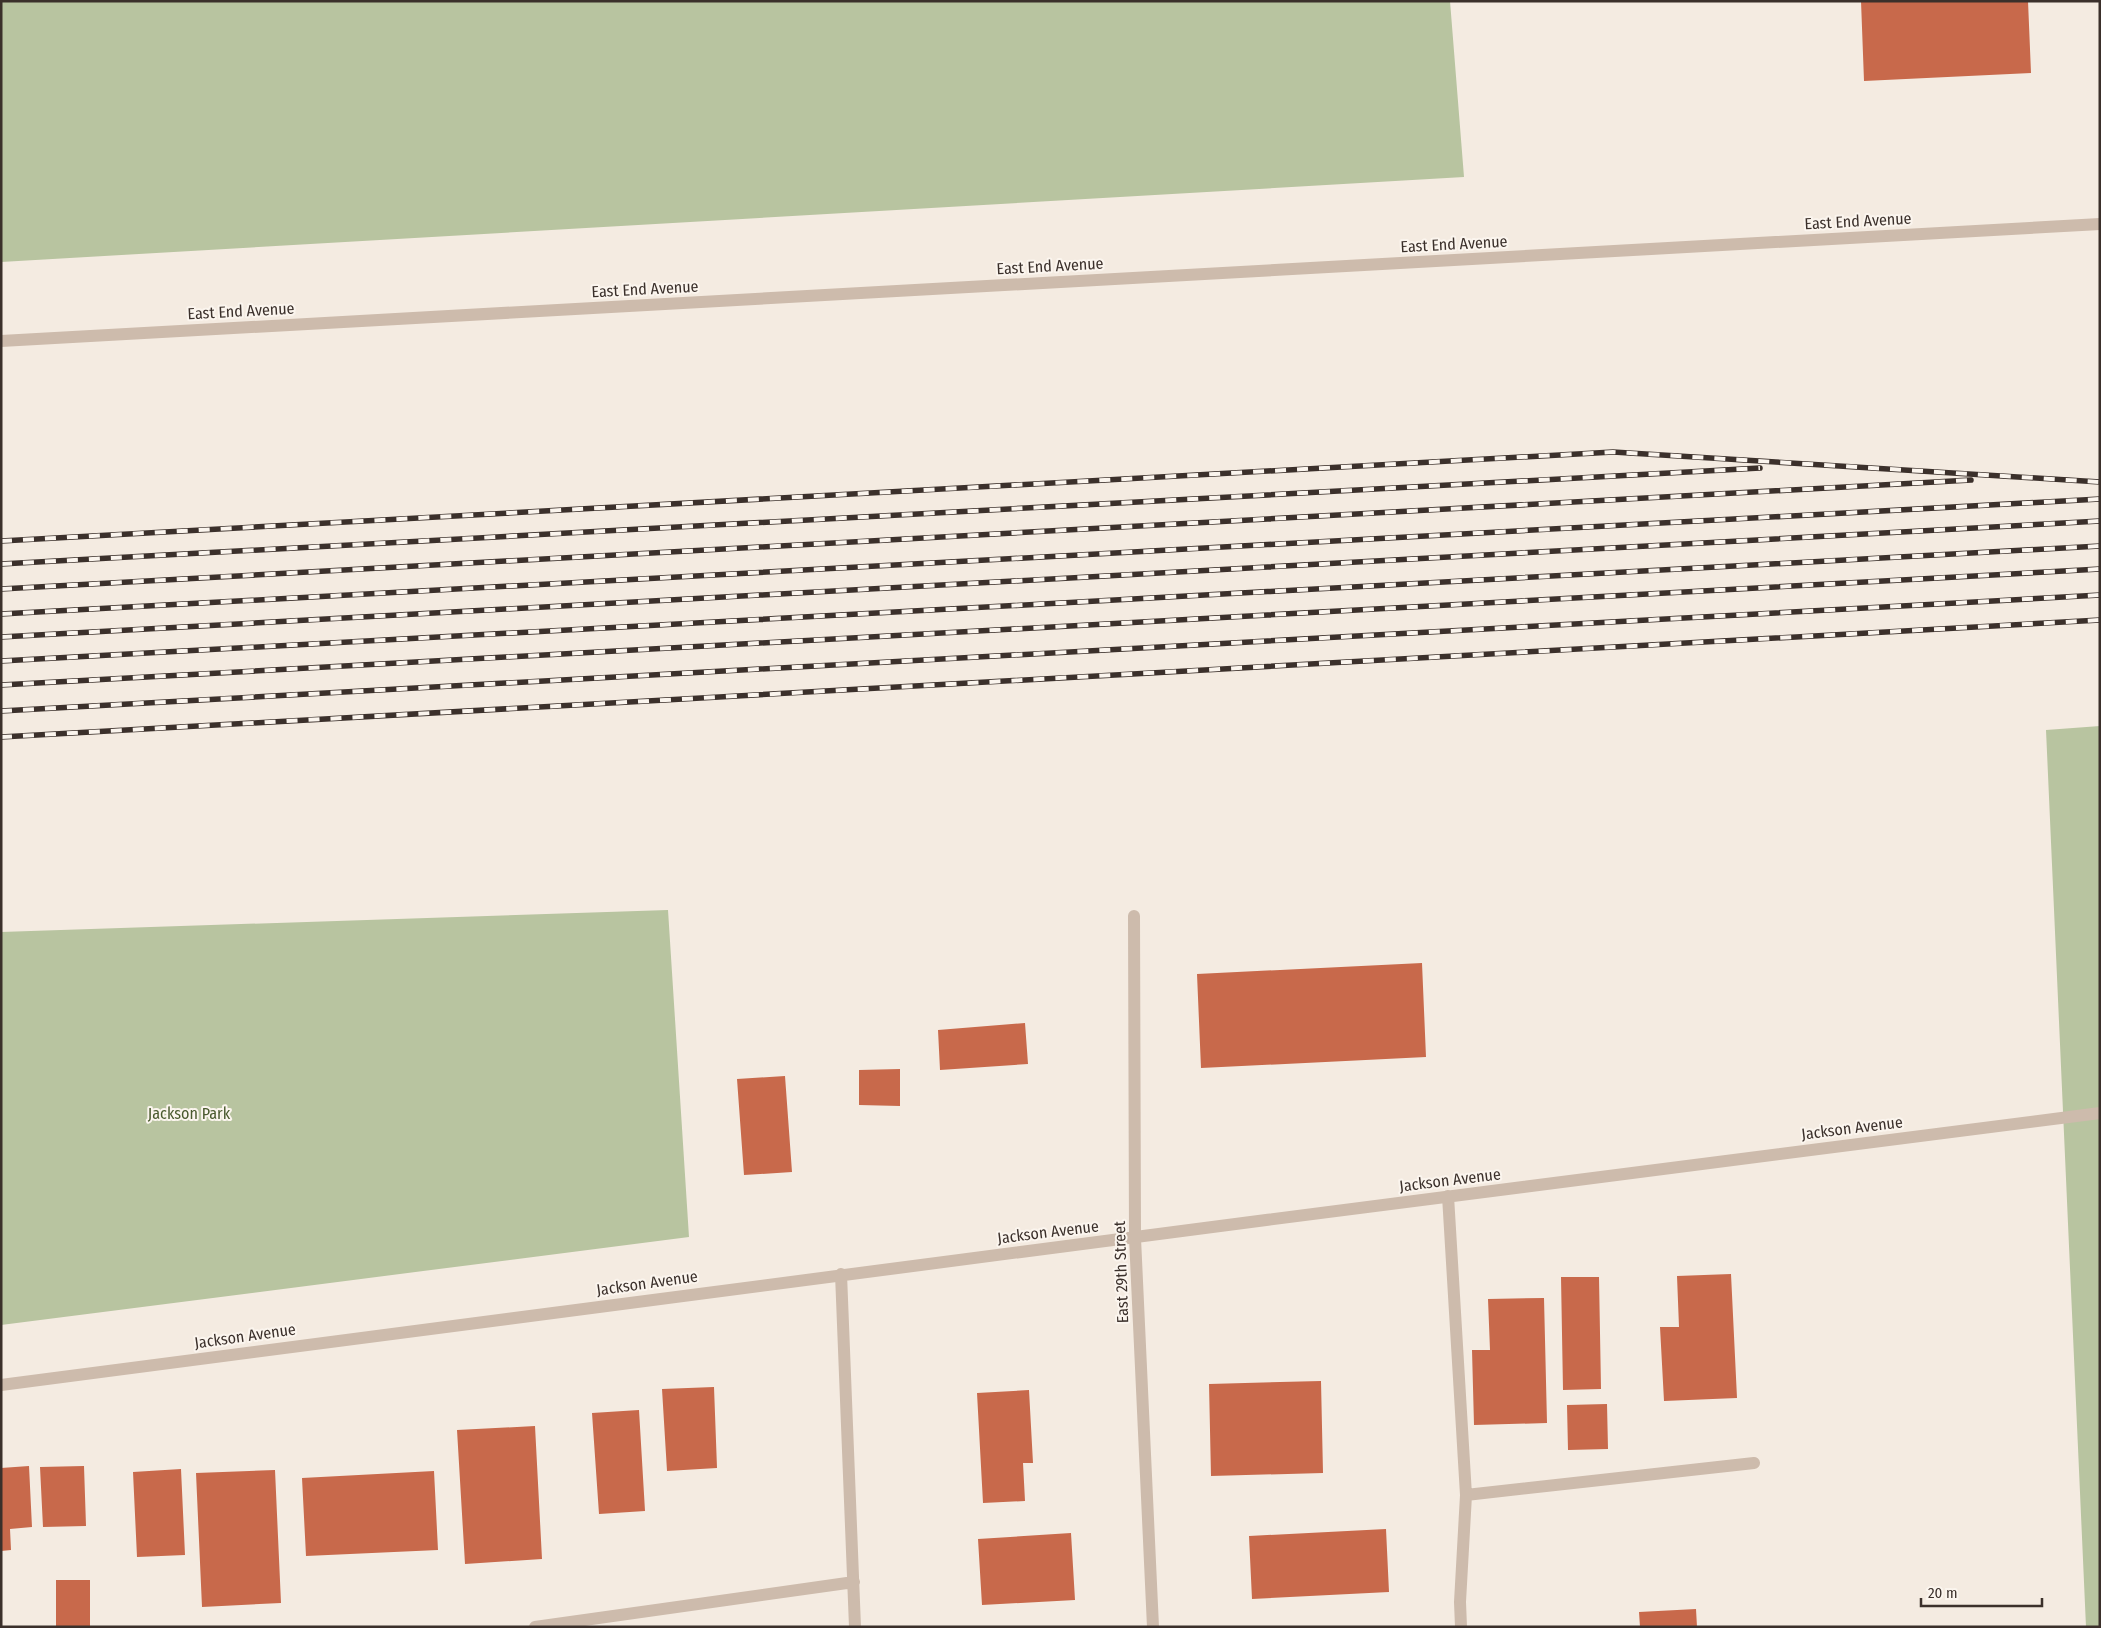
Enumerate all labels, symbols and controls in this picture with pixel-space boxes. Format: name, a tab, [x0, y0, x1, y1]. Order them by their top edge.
street label: East End Avenue	[1804, 209, 1912, 233]
street label: East End Avenue	[1400, 232, 1508, 256]
street label: East End Avenue	[996, 254, 1104, 278]
street label: East End Avenue	[591, 277, 699, 301]
street label: East End Avenue	[187, 299, 295, 323]
park label: Jackson Park	[148, 1104, 231, 1123]
street label: Jackson Avenue	[1800, 1112, 1904, 1144]
street label: Jackson Avenue	[1398, 1164, 1502, 1196]
street label: Jackson Avenue	[996, 1216, 1100, 1248]
street label: East 29th Street	[1110, 1220, 1132, 1323]
street label: Jackson Avenue	[595, 1266, 699, 1300]
street label: Jackson Avenue	[193, 1319, 297, 1353]
scale bar	[1921, 1576, 2042, 1608]
text: 20 m	[1928, 1584, 1958, 1602]

